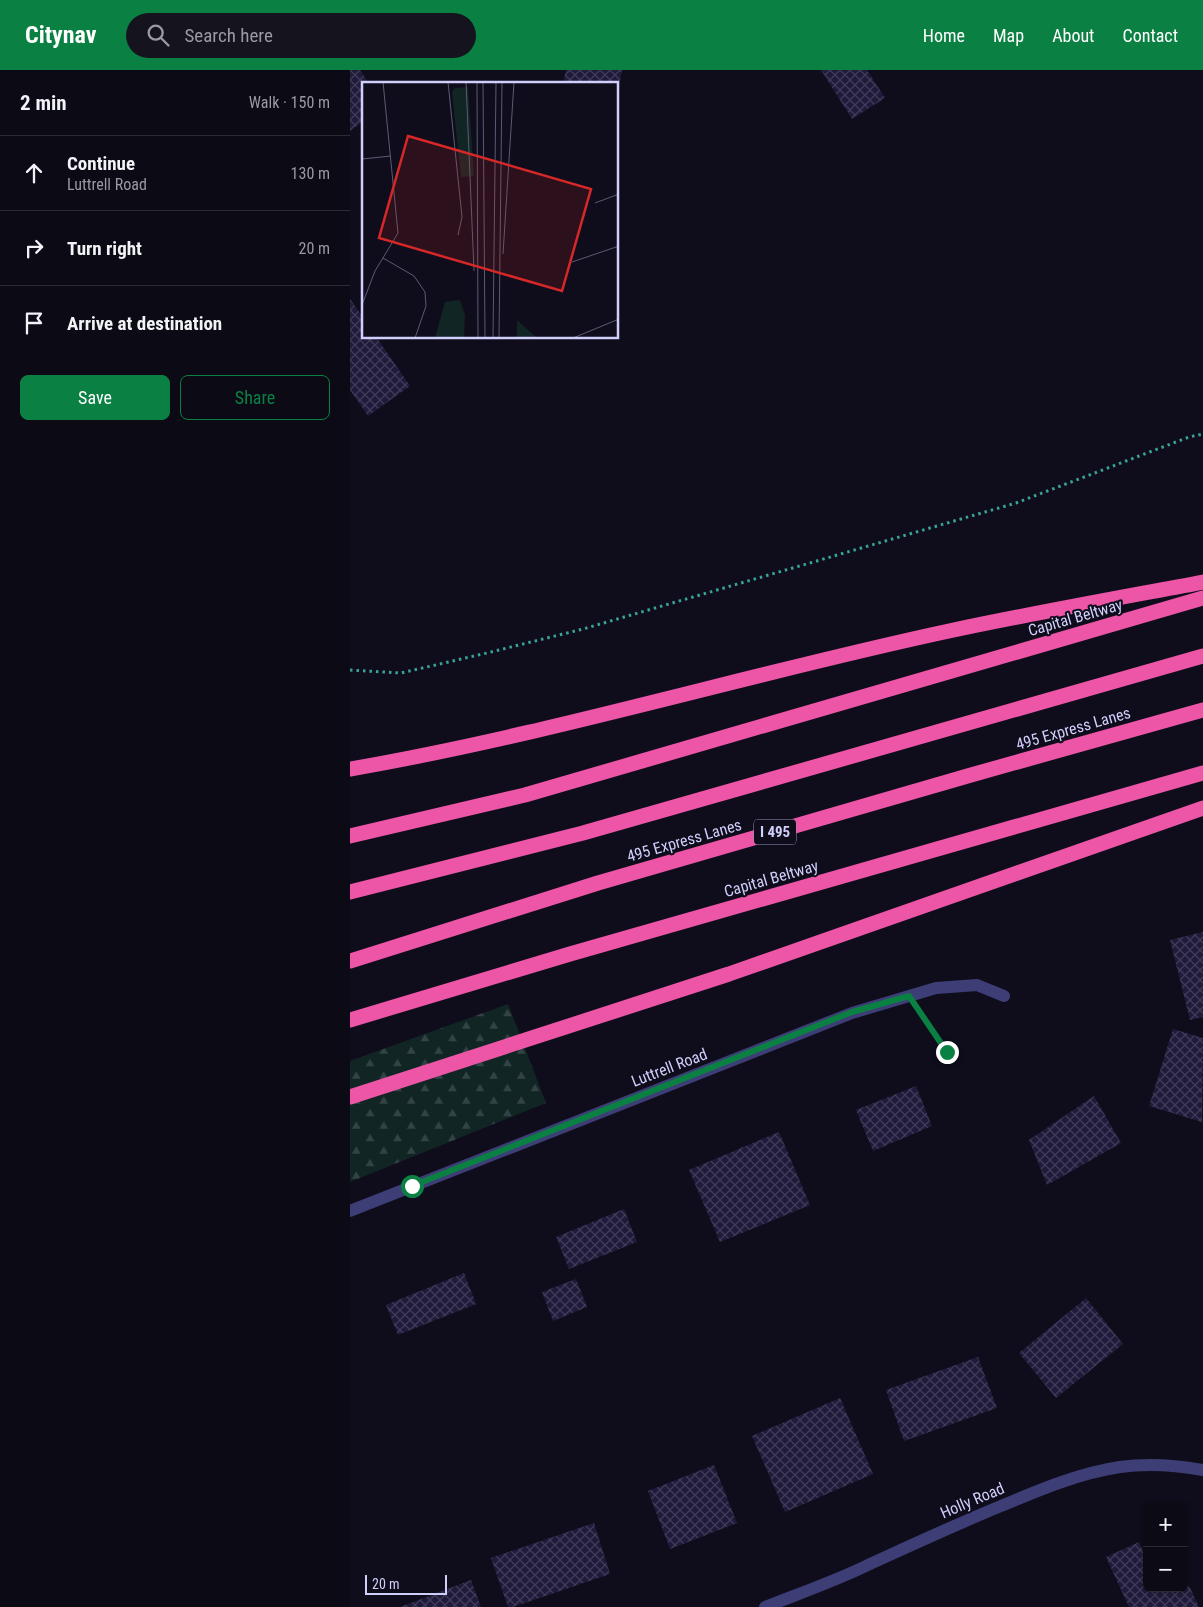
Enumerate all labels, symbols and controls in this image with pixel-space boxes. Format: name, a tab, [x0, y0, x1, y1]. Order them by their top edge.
search box	[126, 13, 476, 58]
text: Citynav	[25, 21, 96, 49]
icon: search	[144, 21, 172, 49]
text: Search here	[184, 24, 273, 47]
text: Home	[923, 25, 965, 46]
text: Map	[993, 25, 1024, 46]
text: About	[1052, 25, 1094, 46]
text: Contact	[1122, 25, 1178, 46]
inset map	[362, 82, 619, 339]
text: 2 min	[20, 91, 67, 115]
text: Walk · 150 m	[249, 93, 330, 112]
text: Continue	[67, 152, 135, 175]
icon: ahead	[20, 159, 48, 187]
text: 130 m	[291, 164, 330, 183]
text: Luttrell Road	[67, 175, 147, 194]
icon: right	[20, 234, 48, 262]
text: Turn right	[67, 237, 142, 260]
text: 20 m	[298, 239, 330, 258]
icon: arrive	[20, 309, 48, 337]
text: Arrive at destination	[67, 312, 222, 335]
button: Save	[20, 375, 170, 420]
button: Share	[180, 375, 330, 420]
street label: Capital Beltway	[1026, 595, 1125, 640]
street label: 495 Express Lanes	[1014, 703, 1133, 754]
street label: 495 Express Lanes	[625, 815, 744, 866]
road number: I 495	[754, 820, 796, 844]
street label: Capital Beltway	[722, 856, 821, 901]
route end	[936, 1041, 959, 1064]
street label: Luttrell Road	[629, 1044, 710, 1091]
route start	[401, 1175, 424, 1198]
street label: Holly Road	[937, 1478, 1007, 1522]
map controls	[1143, 1502, 1188, 1592]
button: +	[1143, 1502, 1188, 1547]
button: −	[1143, 1547, 1188, 1592]
scale bar	[365, 1572, 448, 1595]
text: 20 m	[372, 1576, 400, 1592]

